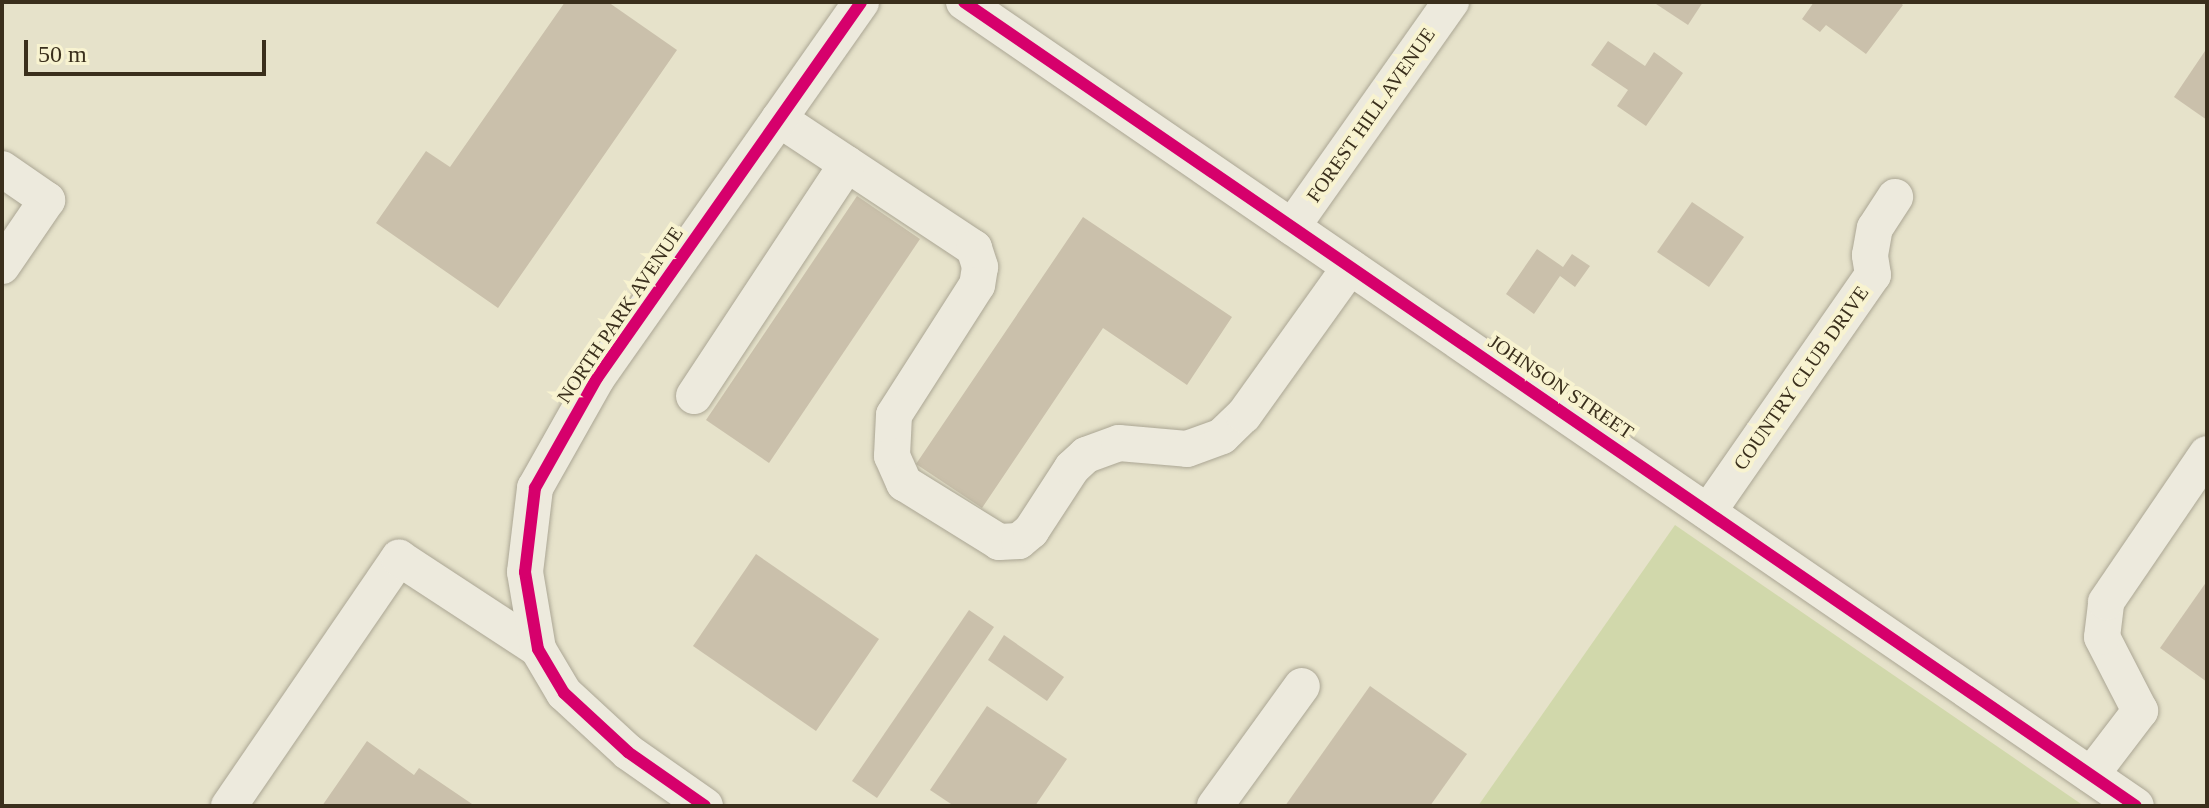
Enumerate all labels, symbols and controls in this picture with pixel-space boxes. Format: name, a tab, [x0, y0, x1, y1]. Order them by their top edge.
street label: FOREST HILL AVENUE	[1301, 22, 1441, 208]
scale bar	[28, 24, 270, 74]
text: 50 m	[38, 41, 87, 67]
street label: NORTH PARK AVENUE	[552, 222, 688, 408]
street label: COUNTRY CLUB DRIVE	[1728, 281, 1874, 475]
street label: JOHNSON STREET	[1484, 330, 1638, 444]

